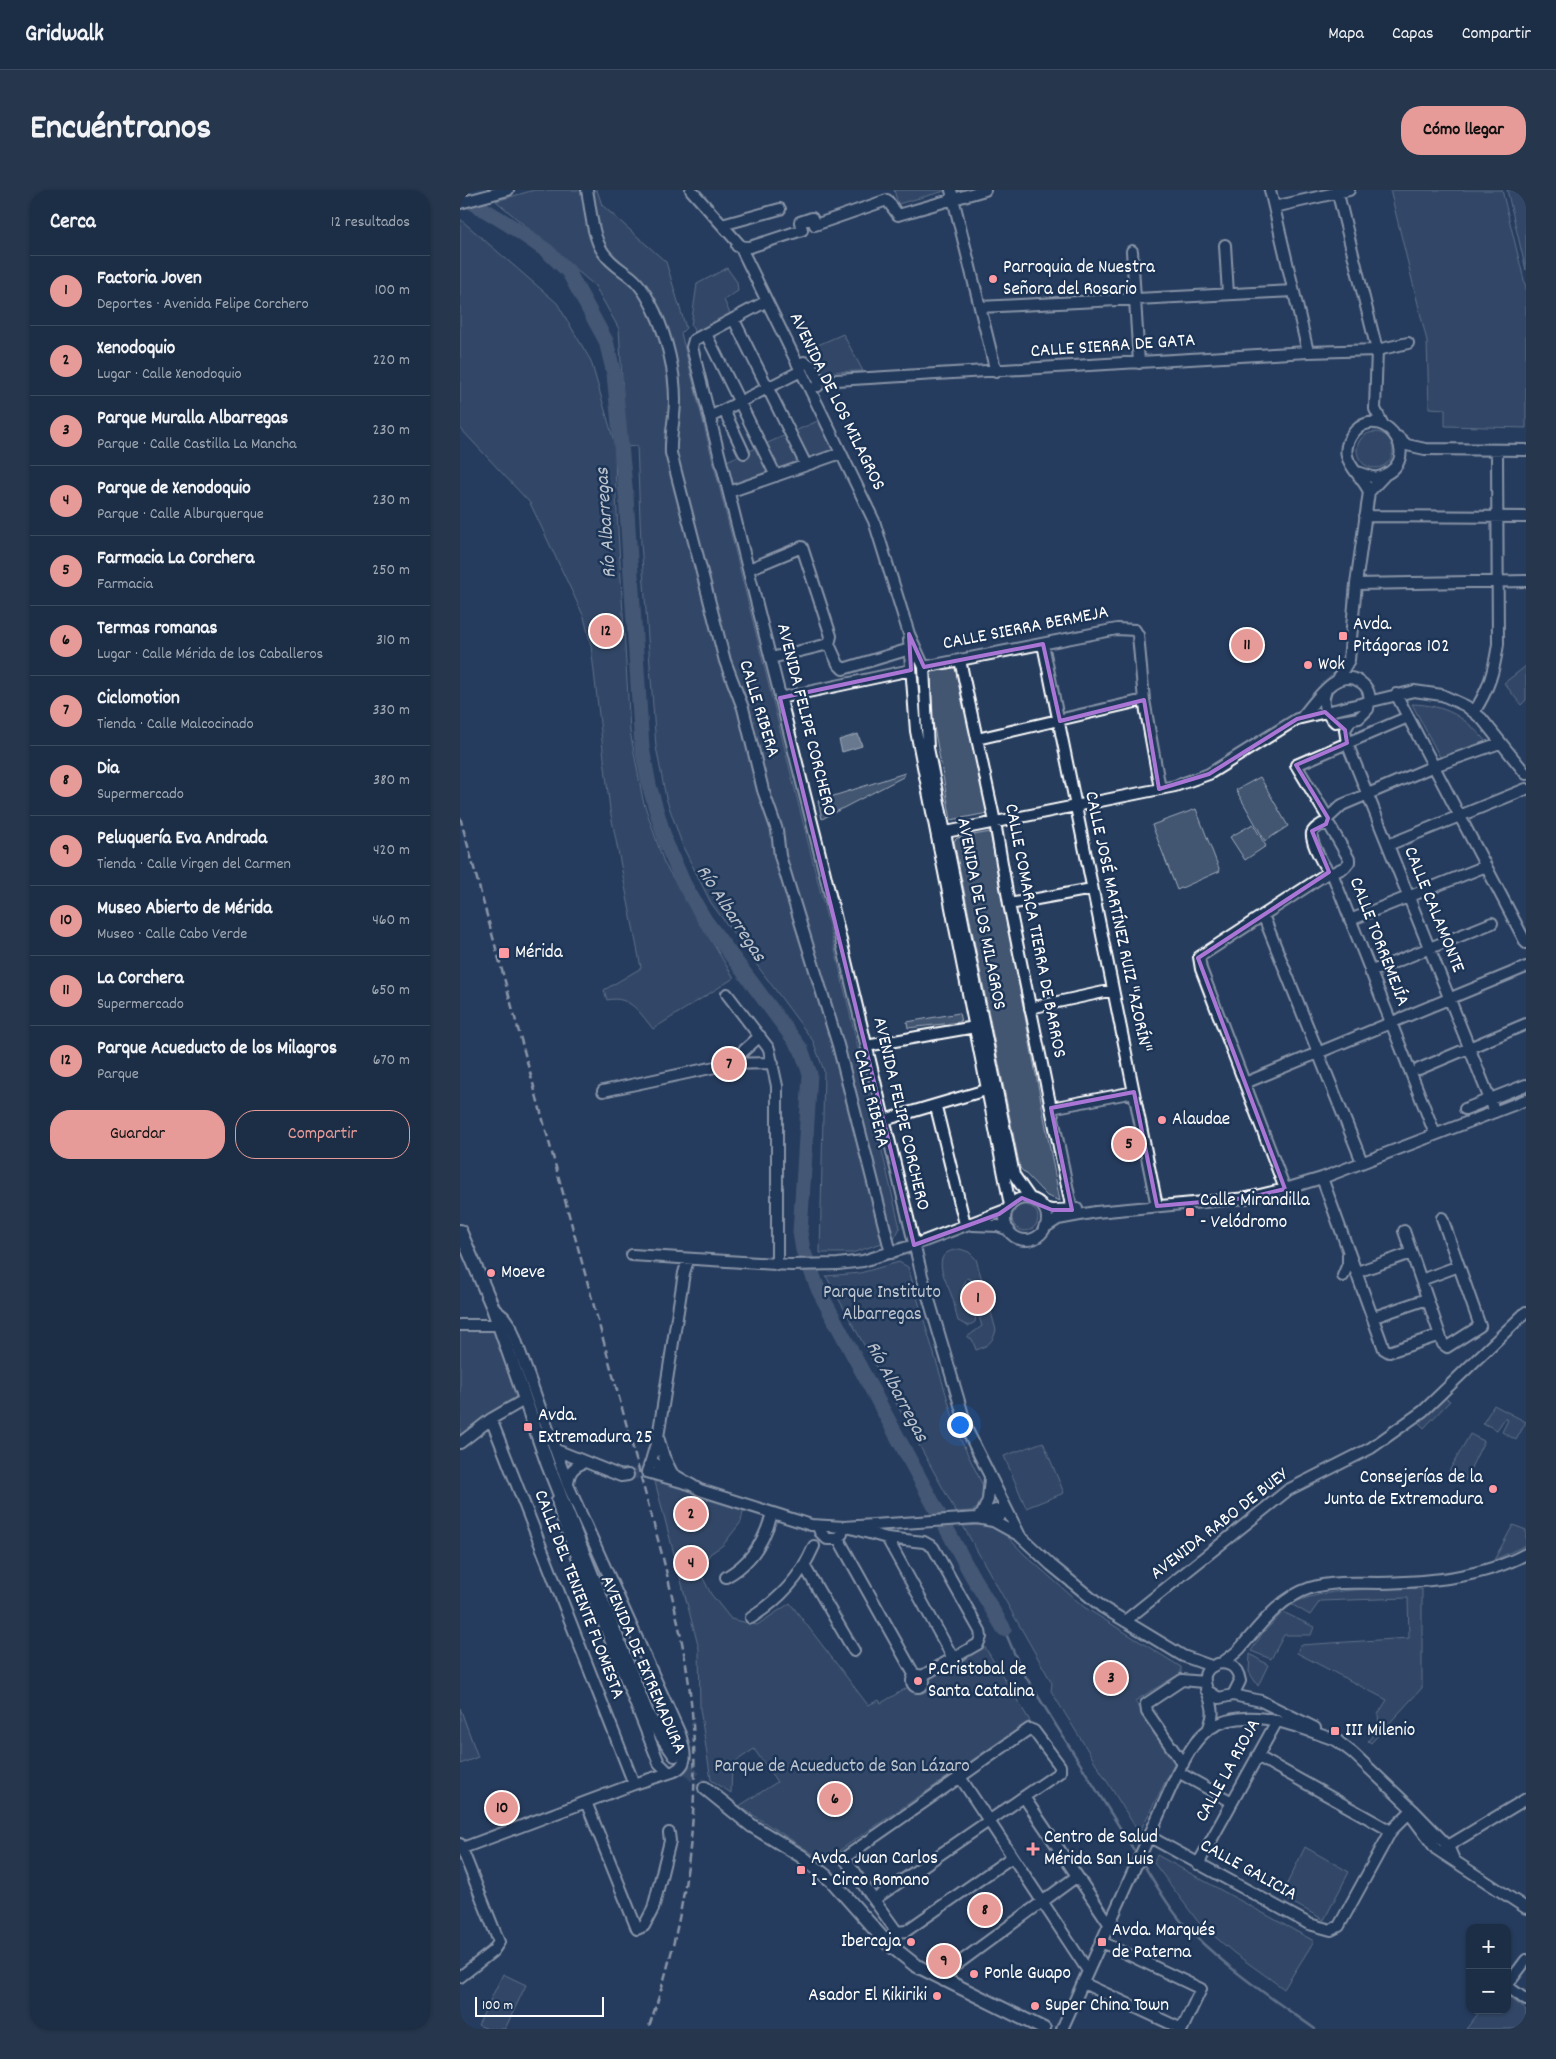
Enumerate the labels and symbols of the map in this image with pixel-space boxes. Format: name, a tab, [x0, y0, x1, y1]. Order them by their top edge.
place label: Parroquia de Nuestra Señora del Rosario	[1003, 255, 1156, 304]
marker: Parroquia de Nuestra Señora del Rosario	[987, 273, 999, 285]
street label: AVENIDA DE LOS MILAGROS	[781, 308, 891, 496]
street label: CALLE SIERRA DE GATA	[1030, 328, 1196, 366]
water label: Río Albarregas	[589, 466, 625, 579]
street label: CALLE SIERRA BERMEJA	[941, 600, 1111, 658]
pin: 12	[590, 612, 622, 650]
place label: Avda. Pitágoras 102	[1353, 612, 1450, 661]
street label: AVENIDA FELIPE CORCHERO	[768, 621, 842, 819]
pin: 11	[1231, 626, 1263, 664]
marker: Avda. Pitágoras 102	[1337, 630, 1349, 642]
place label: Wok	[1318, 652, 1345, 679]
street label: CALLE RIBERA	[730, 657, 786, 761]
marker: Wok	[1302, 659, 1314, 671]
street label: CALLE JOSÉ MARTÍNEZ RUIZ "AZORÍN"	[1076, 789, 1158, 1055]
street label: CALLE COMARCA TIERRA DE BARROS	[996, 801, 1072, 1061]
street label: AVENIDA DE LOS MILAGROS	[948, 816, 1012, 1012]
street label: CALLE CALAMONTE	[1395, 843, 1471, 977]
water label: Río Albarregas	[688, 860, 772, 969]
street label: CALLE TORREMEJÍA	[1341, 874, 1415, 1010]
place label: Mérida	[515, 940, 564, 967]
marker: Mérida	[497, 946, 511, 960]
street label: AVENIDA FELIPE CORCHERO	[865, 1015, 935, 1213]
pin: 7	[713, 1045, 745, 1083]
street label: CALLE RIBERA	[845, 1047, 895, 1151]
place label: Alaudae	[1172, 1107, 1230, 1134]
marker: Alaudae	[1156, 1114, 1168, 1126]
pin: 5	[1113, 1125, 1145, 1163]
place label: Calle Mirandilla - Velódromo	[1200, 1188, 1311, 1237]
marker: Calle Mirandilla - Velódromo	[1184, 1206, 1196, 1218]
place label: Moeve	[501, 1260, 545, 1287]
marker: Moeve	[485, 1267, 497, 1279]
pin: 1	[962, 1279, 994, 1317]
park label: Parque Instituto Albarregas	[823, 1280, 941, 1329]
water label: Río Albarregas	[858, 1336, 935, 1448]
place label: Avda. Extremadura 25	[538, 1403, 653, 1452]
your location	[947, 1412, 973, 1438]
marker: Avda. Extremadura 25	[522, 1421, 534, 1433]
street label: AVENIDA RABO DE BUEY	[1145, 1462, 1295, 1587]
place label: Consejerías de la Junta de Extremadura	[1324, 1465, 1484, 1514]
marker: Consejerías de la Junta de Extremadura	[1487, 1483, 1499, 1495]
street label: CALLE DEL TENIENTE FLOMESTA	[526, 1486, 630, 1704]
pin: 2	[675, 1495, 707, 1533]
pin: 4	[675, 1544, 707, 1582]
street label: AVENIDA DE EXTREMADURA	[592, 1572, 692, 1758]
place label: P.Cristobal de Santa Catalina	[928, 1657, 1035, 1706]
pin: 3	[1095, 1659, 1127, 1697]
marker: P.Cristobal de Santa Catalina	[912, 1675, 924, 1687]
street label: CALLE LA RIOJA	[1190, 1715, 1268, 1827]
place label: III Milenio	[1345, 1718, 1415, 1745]
marker: III Milenio	[1329, 1725, 1341, 1737]
park label: Parque de Acueducto de San Lázaro	[714, 1754, 970, 1781]
pin: 6	[819, 1780, 851, 1818]
pin: 10	[486, 1789, 518, 1827]
place label: Centro de Salud Mérida San Luis	[1044, 1825, 1158, 1874]
street label: CALLE GALICIA	[1194, 1833, 1302, 1909]
marker: Centro de Salud Mérida San Luis	[1026, 1842, 1040, 1856]
place label: Avda. Juan Carlos I - Circo Romano	[811, 1846, 938, 1895]
marker: Avda. Juan Carlos I - Circo Romano	[795, 1864, 807, 1876]
pin: 8	[969, 1891, 1001, 1929]
place label: Avda. Marqués de Paterna	[1112, 1918, 1216, 1967]
place label: Ibercaja	[841, 1929, 902, 1956]
marker: Ibercaja	[905, 1936, 917, 1948]
marker: Avda. Marqués de Paterna	[1096, 1936, 1108, 1948]
pin: 9	[928, 1942, 960, 1980]
place label: Ponle Guapo	[984, 1961, 1071, 1988]
marker: Ponle Guapo	[968, 1968, 980, 1980]
place label: Asador El Kikiriki	[808, 1983, 928, 2010]
marker: Asador El Kikiriki	[931, 1990, 943, 2002]
place label: Super China Town	[1045, 1993, 1169, 2020]
scale bar	[475, 1994, 604, 2017]
marker: Super China Town	[1029, 2000, 1041, 2012]

